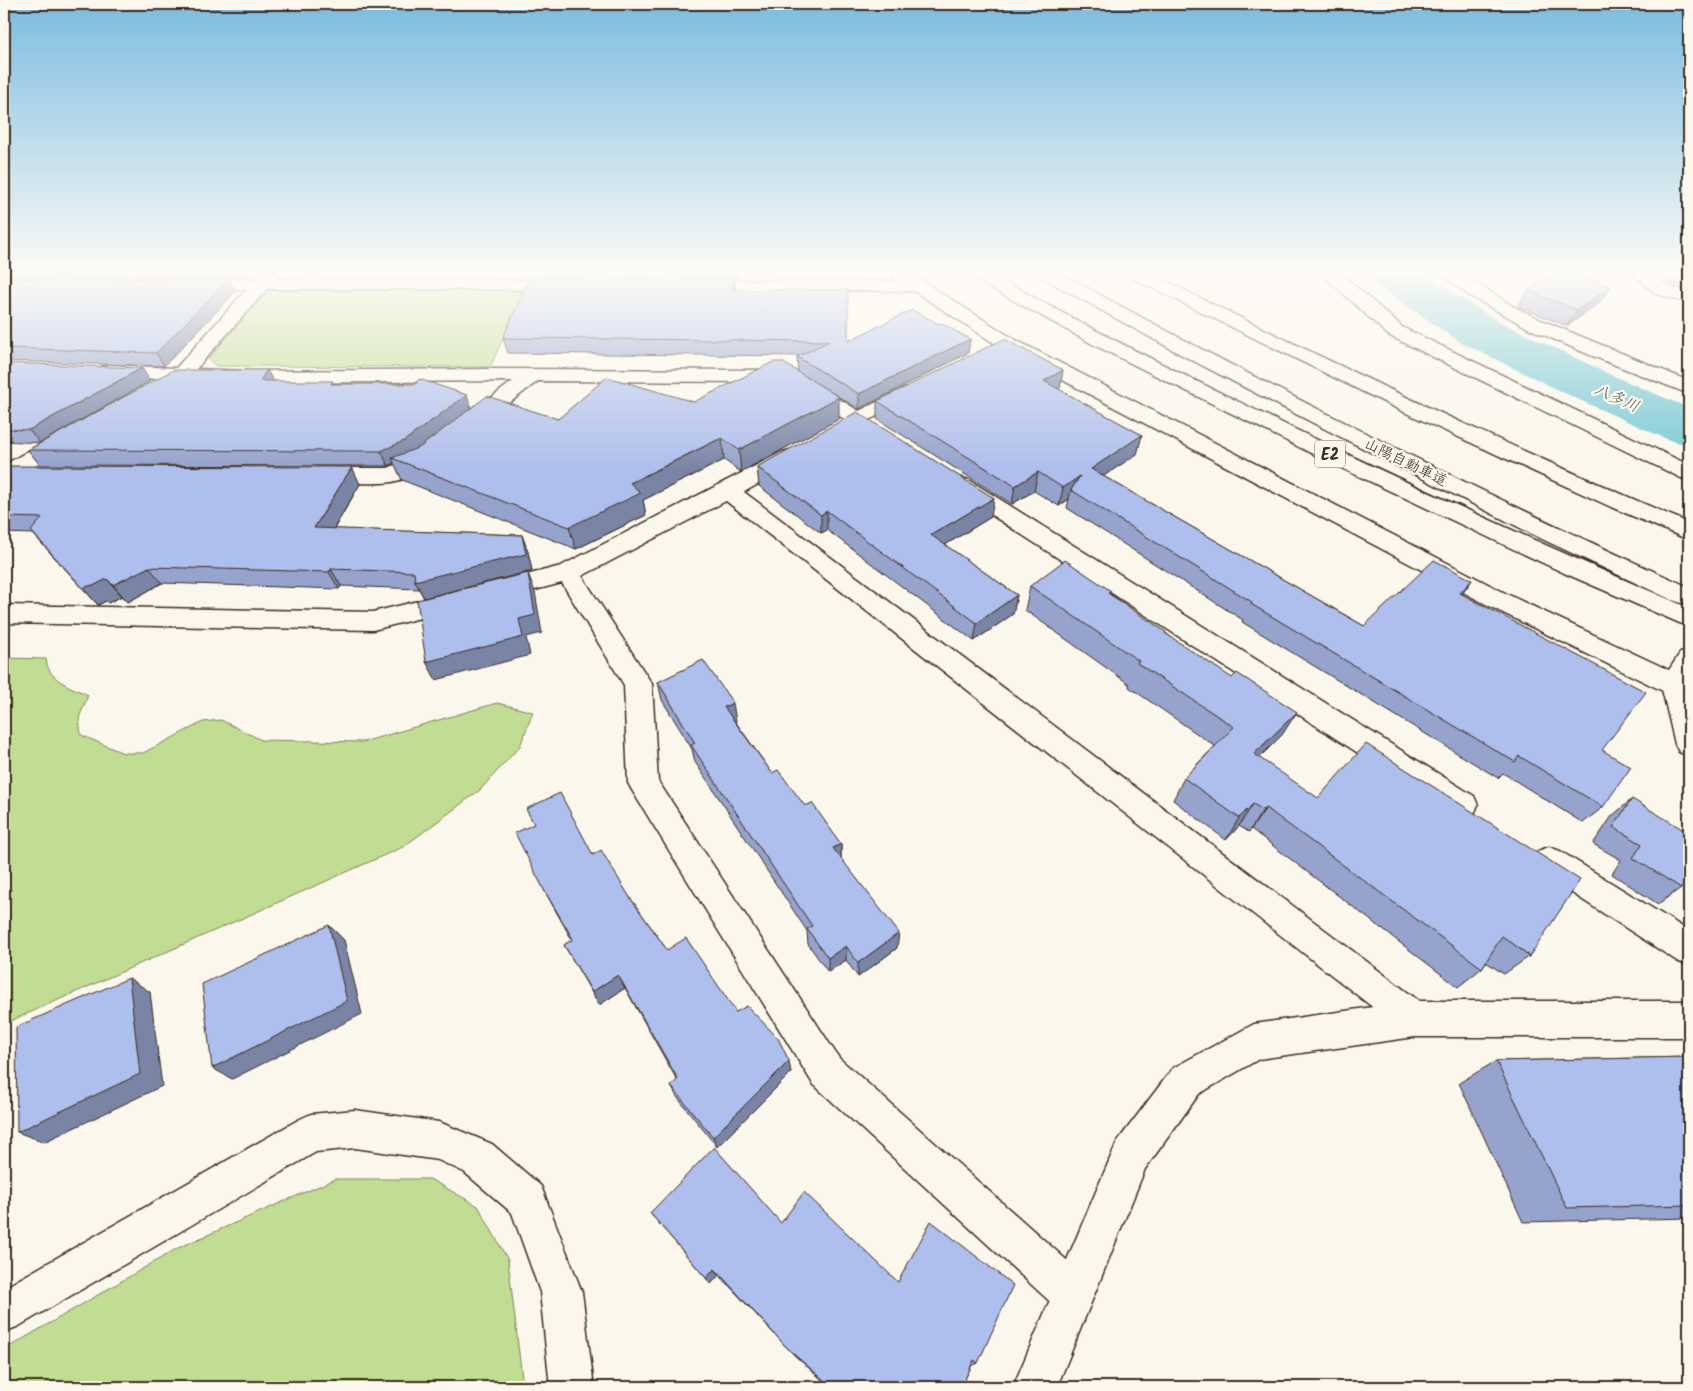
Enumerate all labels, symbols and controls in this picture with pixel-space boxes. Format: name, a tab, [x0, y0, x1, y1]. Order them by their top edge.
water label: 八多川	[1589, 377, 1643, 420]
street label: 山陽自動車道	[1360, 432, 1451, 493]
road number: E2	[1315, 440, 1345, 468]

